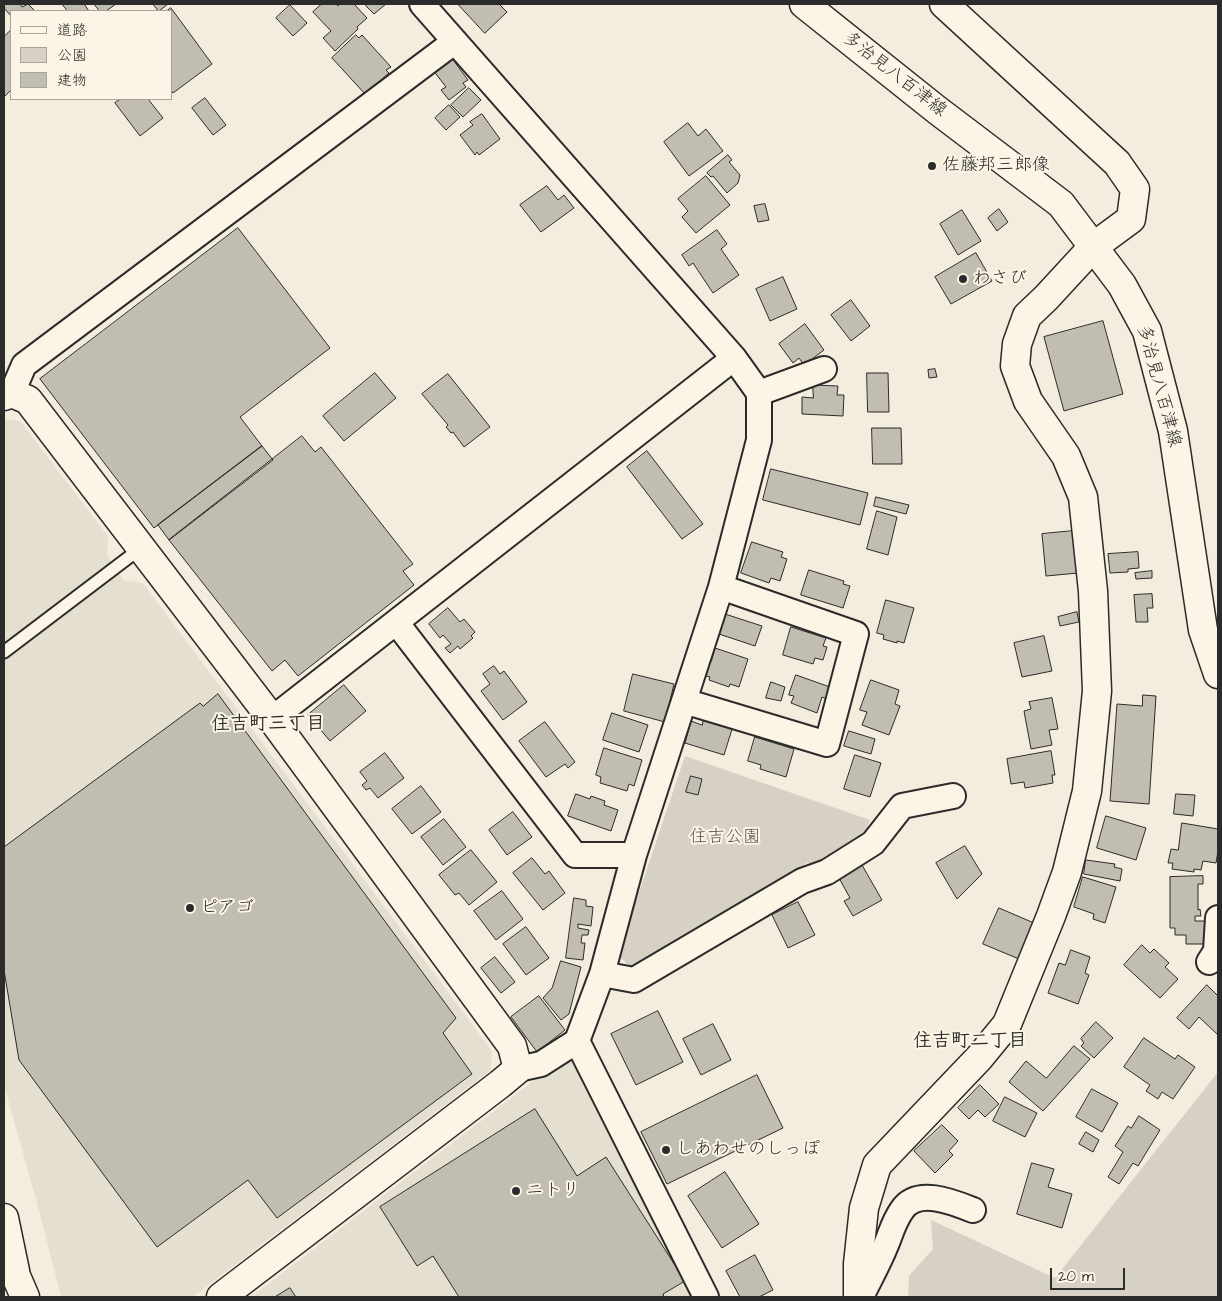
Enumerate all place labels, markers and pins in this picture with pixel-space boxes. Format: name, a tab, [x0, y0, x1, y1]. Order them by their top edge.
place label: 佐藤邦三郎像	[942, 155, 1050, 177]
marker: 佐藤邦三郎像	[926, 160, 938, 172]
place label: わさび	[973, 268, 1027, 290]
marker: わさび	[957, 273, 969, 285]
place label: ピアゴ	[200, 897, 254, 919]
marker: ピアゴ	[184, 902, 196, 914]
place label: しあわせのしっぽ	[676, 1139, 820, 1161]
marker: しあわせのしっぽ	[660, 1144, 672, 1156]
place label: ニトリ	[526, 1180, 580, 1202]
marker: ニトリ	[510, 1185, 522, 1197]

